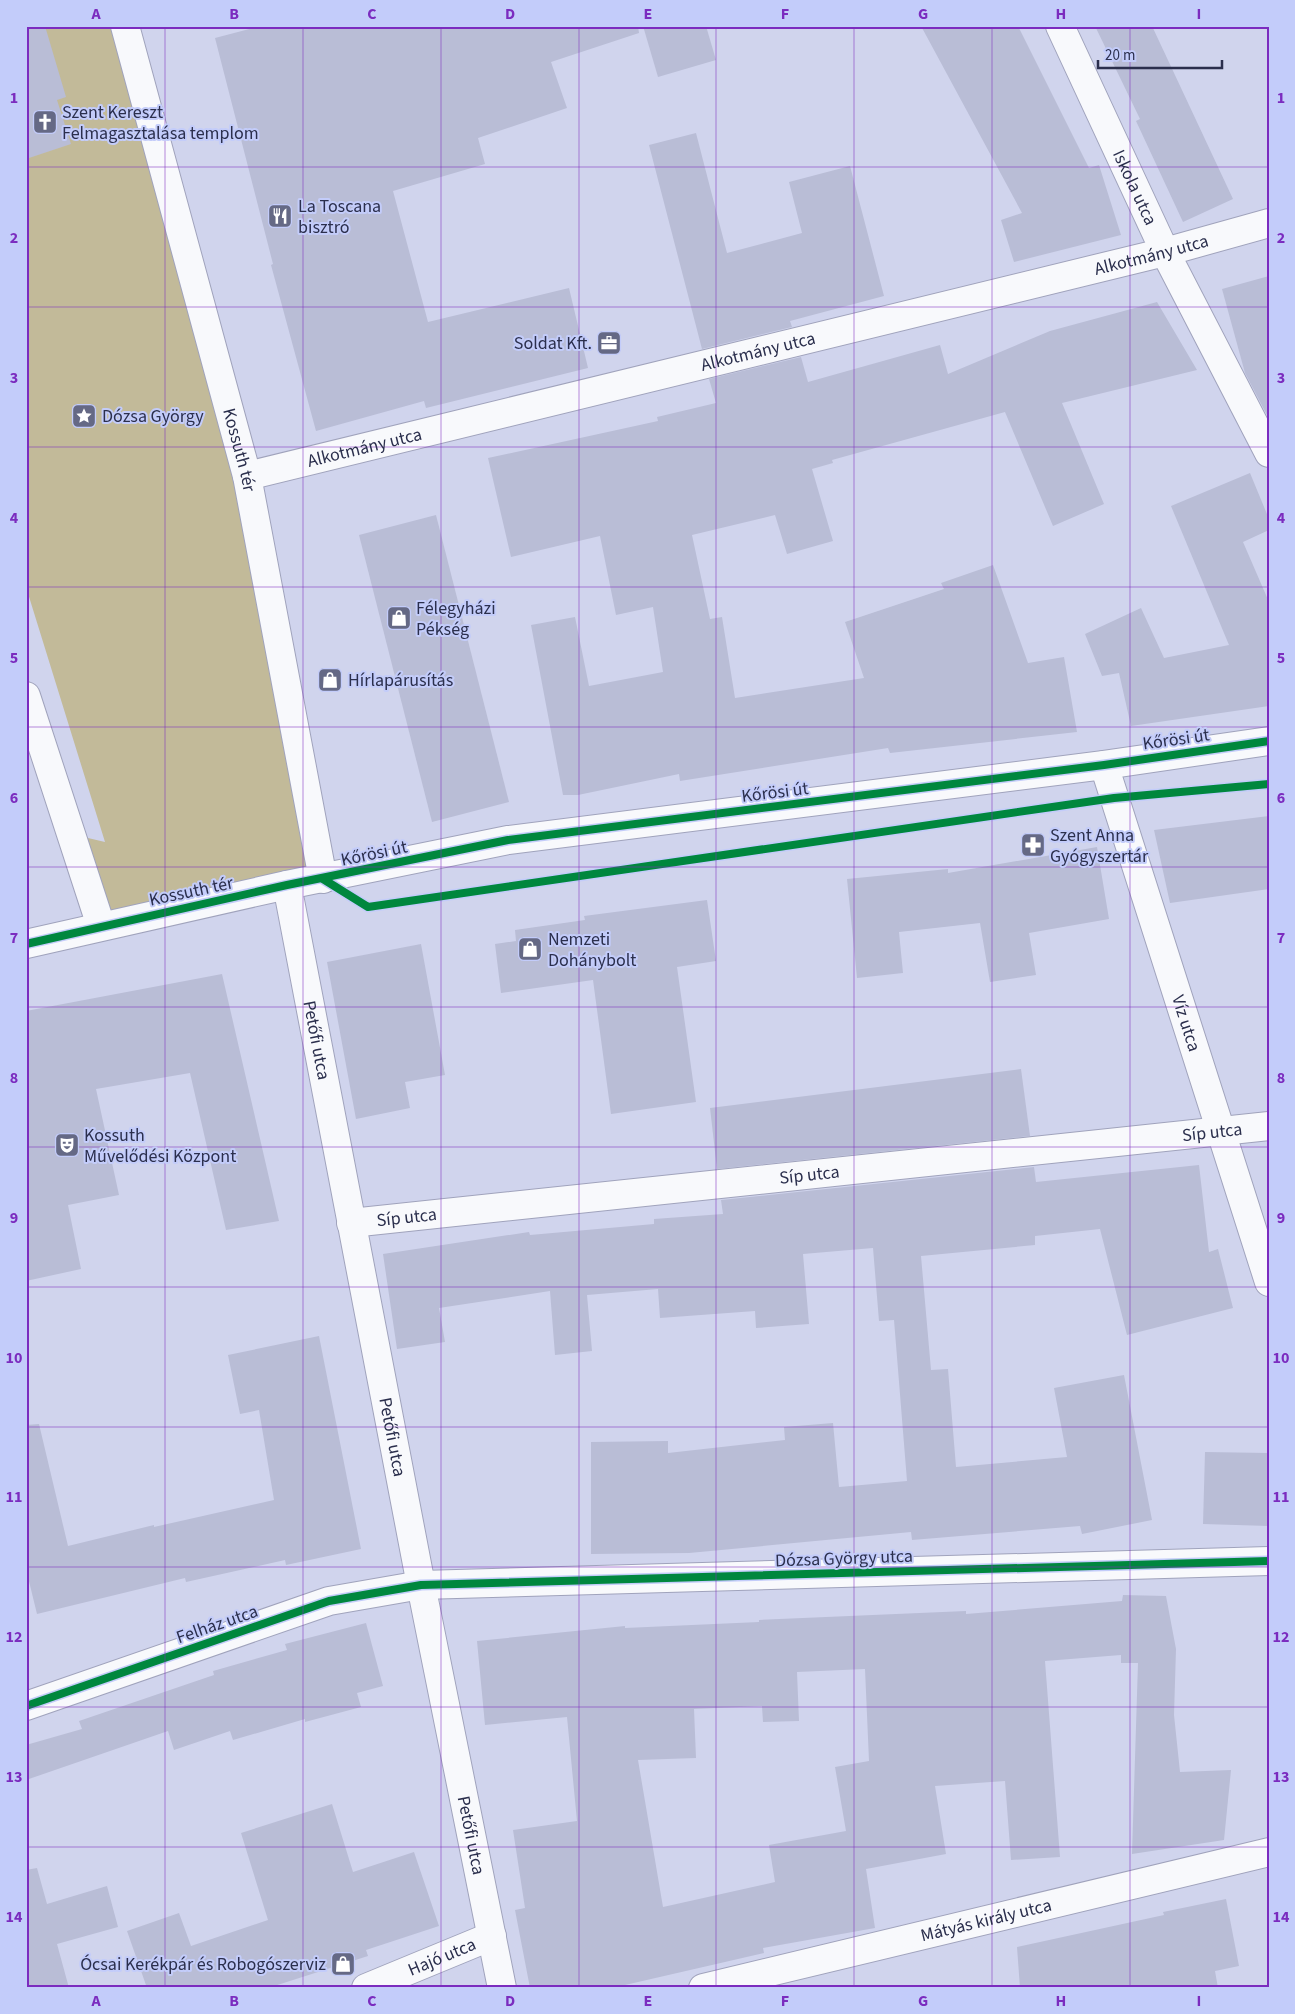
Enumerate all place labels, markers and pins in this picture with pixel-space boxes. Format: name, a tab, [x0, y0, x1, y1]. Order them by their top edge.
place label: Szent Kereszt Felmagasztalása templom	[62, 100, 259, 146]
church icon: Szent Kereszt Felmagasztalása templom	[32, 109, 58, 135]
place label: La Toscana bisztró	[298, 194, 381, 240]
restaurant icon: La Toscana bisztró	[267, 203, 293, 229]
office icon: Soldat Kft.	[596, 330, 622, 356]
place label: Soldat Kft.	[514, 331, 592, 356]
place icon: Dózsa György	[71, 403, 97, 429]
place label: Dózsa György	[102, 404, 204, 429]
place label: Félegyházi Pékség	[416, 596, 496, 642]
shop icon: Félegyházi Pékség	[386, 605, 412, 631]
shop icon: Hírlapárusítás	[317, 667, 343, 693]
place label: Hírlapárusítás	[348, 668, 453, 693]
place label: Szent Anna Gyógyszertár	[1050, 823, 1149, 869]
pharmacy icon: Szent Anna Gyógyszertár	[1020, 832, 1046, 858]
place label: Nemzeti Dohánybolt	[548, 927, 636, 973]
shop icon: Nemzeti Dohánybolt	[517, 936, 543, 962]
place label: Kossuth Művelődési Központ	[84, 1123, 236, 1169]
theatre icon: Kossuth Művelődési Központ	[54, 1132, 80, 1158]
shop icon: Ócsai Kerékpár és Robogószerviz	[330, 1951, 356, 1977]
place label: Ócsai Kerékpár és Robogószerviz	[80, 1952, 326, 1977]

